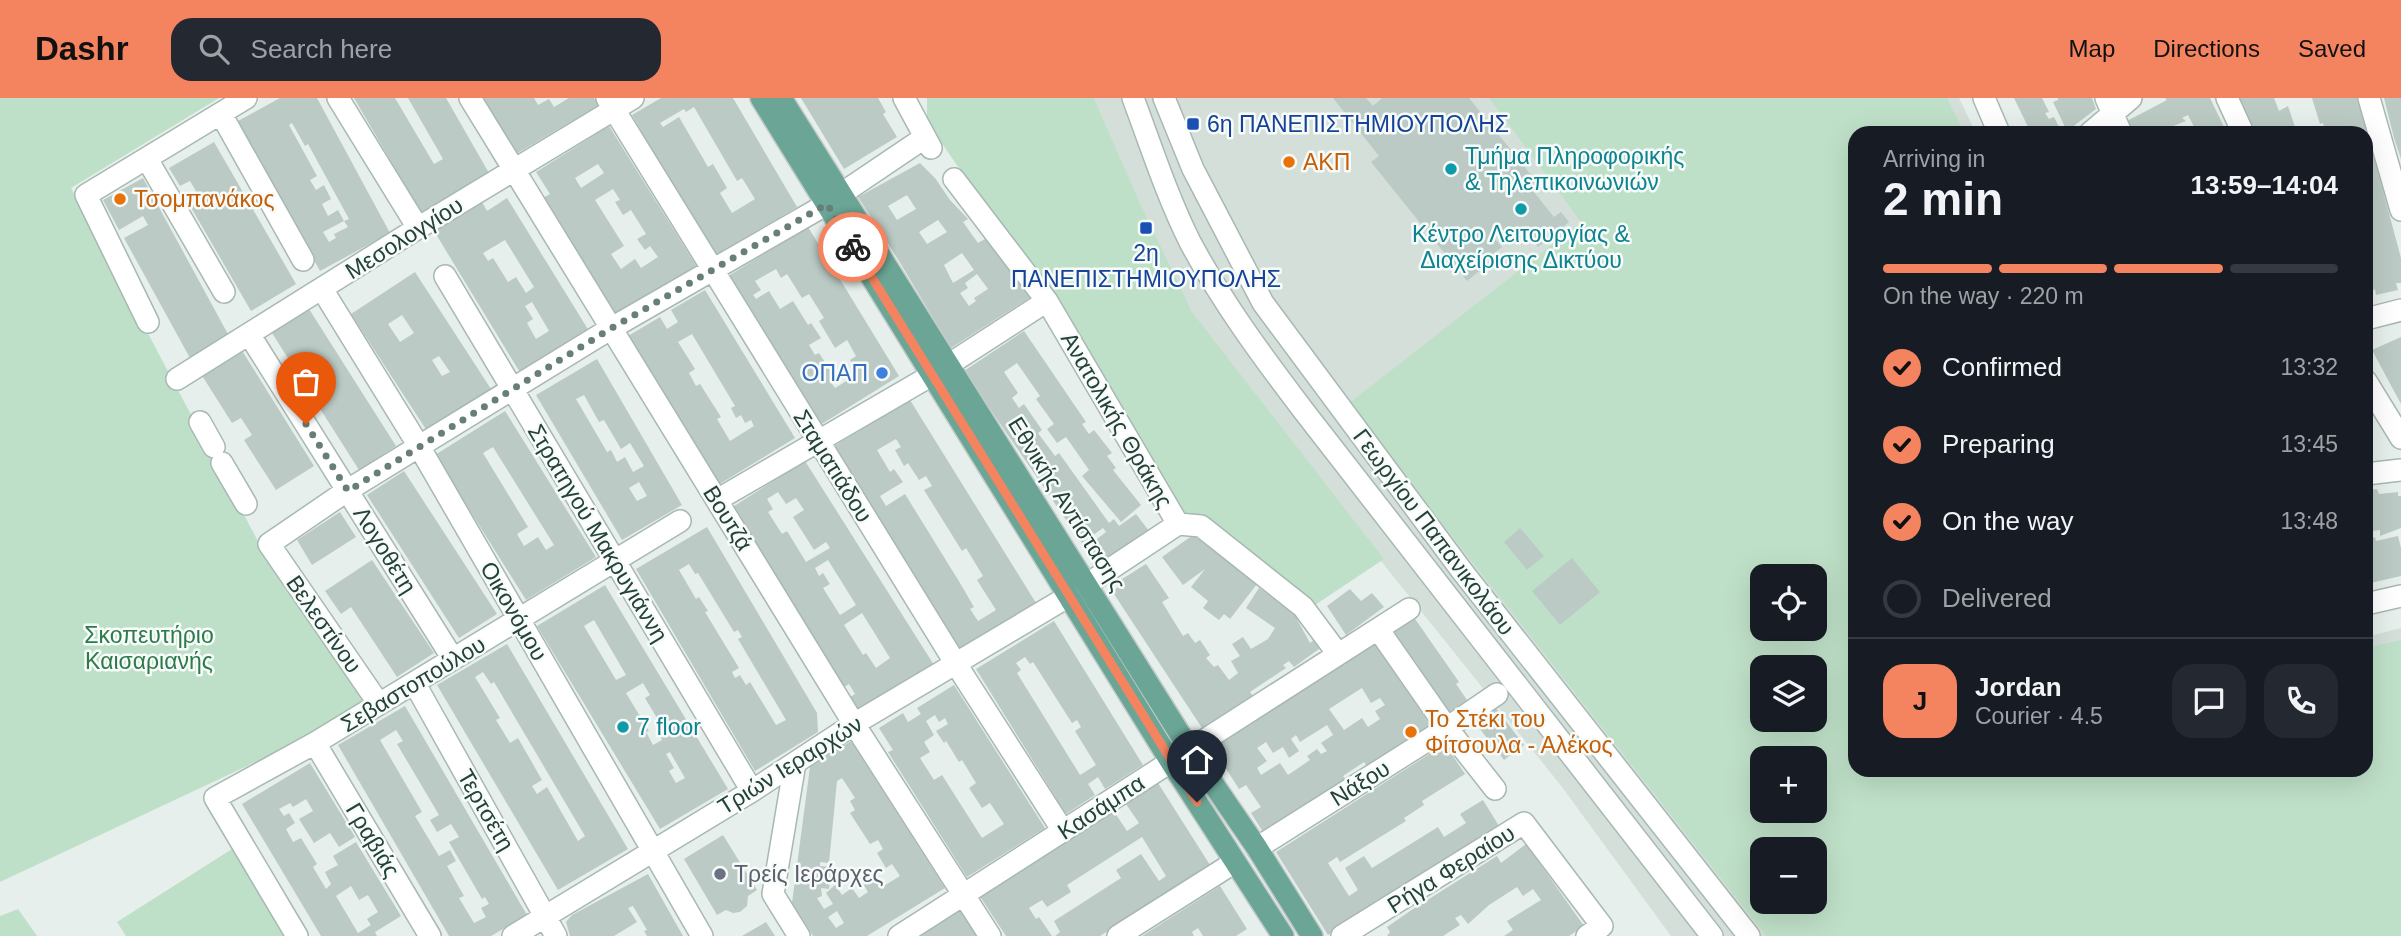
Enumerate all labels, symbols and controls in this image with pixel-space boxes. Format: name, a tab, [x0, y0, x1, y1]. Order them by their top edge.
search box	[171, 18, 661, 81]
text: Dashr	[35, 30, 129, 67]
icon: search	[195, 30, 233, 68]
text: Search here	[251, 34, 392, 64]
text: Map	[2069, 35, 2115, 62]
text: Directions	[2153, 35, 2260, 62]
text: Saved	[2298, 35, 2366, 62]
place label: 6η ΠΑΝΕΠΙΣΤΗΜΙΟΥΠΟΛΗΣ	[1207, 111, 1509, 137]
marker: 6η ΠΑΝΕΠΙΣΤΗΜΙΟΥΠΟΛΗΣ	[1185, 116, 1201, 132]
place label: Τμήμα Πληροφορικής & Τηλεπικοινωνιών	[1465, 143, 1684, 195]
text: Arriving in	[1883, 146, 1985, 172]
place label: ΑΚΠ	[1303, 149, 1350, 175]
marker: ΑΚΠ	[1281, 154, 1297, 170]
marker: Τμήμα Πληροφορικής & Τηλεπικοινωνιών	[1443, 161, 1459, 177]
text: 13:59–14:04	[2191, 170, 2338, 200]
text: 2 min	[1883, 173, 2003, 225]
place label: Τσομπανάκος	[134, 186, 275, 212]
marker: Τσομπανάκος	[112, 191, 128, 207]
street label: Μεσολογγίου	[341, 192, 467, 284]
marker: Κέντρο Λειτουργίας & Διαχείρισης Δικτύου	[1513, 201, 1529, 217]
courier	[818, 212, 888, 282]
marker: 2η ΠΑΝΕΠΙΣΤΗΜΙΟΥΠΟΛΗΣ	[1138, 220, 1154, 236]
place label: Κέντρο Λειτουργίας & Διαχείρισης Δικτύου	[1412, 221, 1630, 273]
icon: bike	[834, 228, 872, 266]
place label: 2η ΠΑΝΕΠΙΣΤΗΜΙΟΥΠΟΛΗΣ	[1011, 240, 1281, 292]
text: On the way · 220 m	[1883, 283, 2084, 309]
street label: Ανατολικής Θράκης	[1056, 327, 1178, 513]
icon: check	[1883, 349, 1921, 387]
pin	[276, 352, 336, 424]
text: Confirmed	[1942, 352, 2062, 382]
text: 13:32	[2280, 354, 2338, 380]
place label: ΟΠΑΠ	[802, 360, 868, 386]
icon: bag	[287, 363, 325, 401]
marker: ΟΠΑΠ	[874, 365, 890, 381]
street label: Σταματιάδου	[788, 405, 878, 527]
street label: Εθνικής Αντίστασης	[1003, 412, 1131, 596]
street label: Στρατηγού Μακρυγιάννη	[523, 420, 673, 646]
street label: Γεωργίου Παπανικολάου	[1348, 424, 1520, 640]
icon: check	[1883, 426, 1921, 464]
text: Preparing	[1942, 429, 2055, 459]
text: 13:45	[2280, 431, 2338, 457]
street label: Βουτζά	[698, 481, 758, 555]
street label: Λογοθέτη	[348, 502, 422, 598]
icon: check	[1883, 503, 1921, 541]
text: On the way	[1942, 506, 2074, 536]
text: 13:48	[2280, 508, 2338, 534]
street label: Οικονόμου	[475, 557, 553, 665]
map controls	[1750, 564, 1827, 914]
button: locate	[1750, 564, 1827, 641]
street label: Βελεστίνου	[281, 570, 367, 678]
text: Delivered	[1942, 583, 2052, 613]
park label: Σκοπευτήριο Καισαριανής	[84, 622, 214, 674]
street label: Σεβαστοπούλου	[336, 631, 490, 737]
button: layers	[1750, 655, 1827, 732]
button: chat	[2172, 664, 2246, 738]
button: phone	[2264, 664, 2338, 738]
text: Jordan	[1975, 672, 2062, 702]
text: J	[1913, 686, 1927, 716]
text: Courier · 4.5	[1975, 703, 2103, 729]
place label: Το Στέκι του Φίτσουλα - Αλέκος	[1425, 706, 1613, 758]
street label: Τριών Ιεραρχών	[713, 710, 867, 820]
place label: 7 floor	[637, 714, 701, 740]
marker: 7 floor	[615, 719, 631, 735]
marker: Το Στέκι του Φίτσουλα - Αλέκος	[1403, 724, 1419, 740]
pin	[1167, 730, 1227, 802]
icon: home	[1178, 741, 1216, 779]
button: +	[1750, 746, 1827, 823]
street label: Νάξου	[1326, 755, 1394, 811]
street label: Τερτσέτη	[452, 765, 520, 855]
street label: Κασάμπα	[1053, 769, 1149, 845]
street label: Γραβιάς	[341, 798, 405, 882]
street label: Ρήγα Φεραίου	[1383, 820, 1519, 918]
button: −	[1750, 837, 1827, 914]
place label: Τρείς Ιεράρχες	[734, 861, 884, 887]
marker: Τρείς Ιεράρχες	[712, 866, 728, 882]

